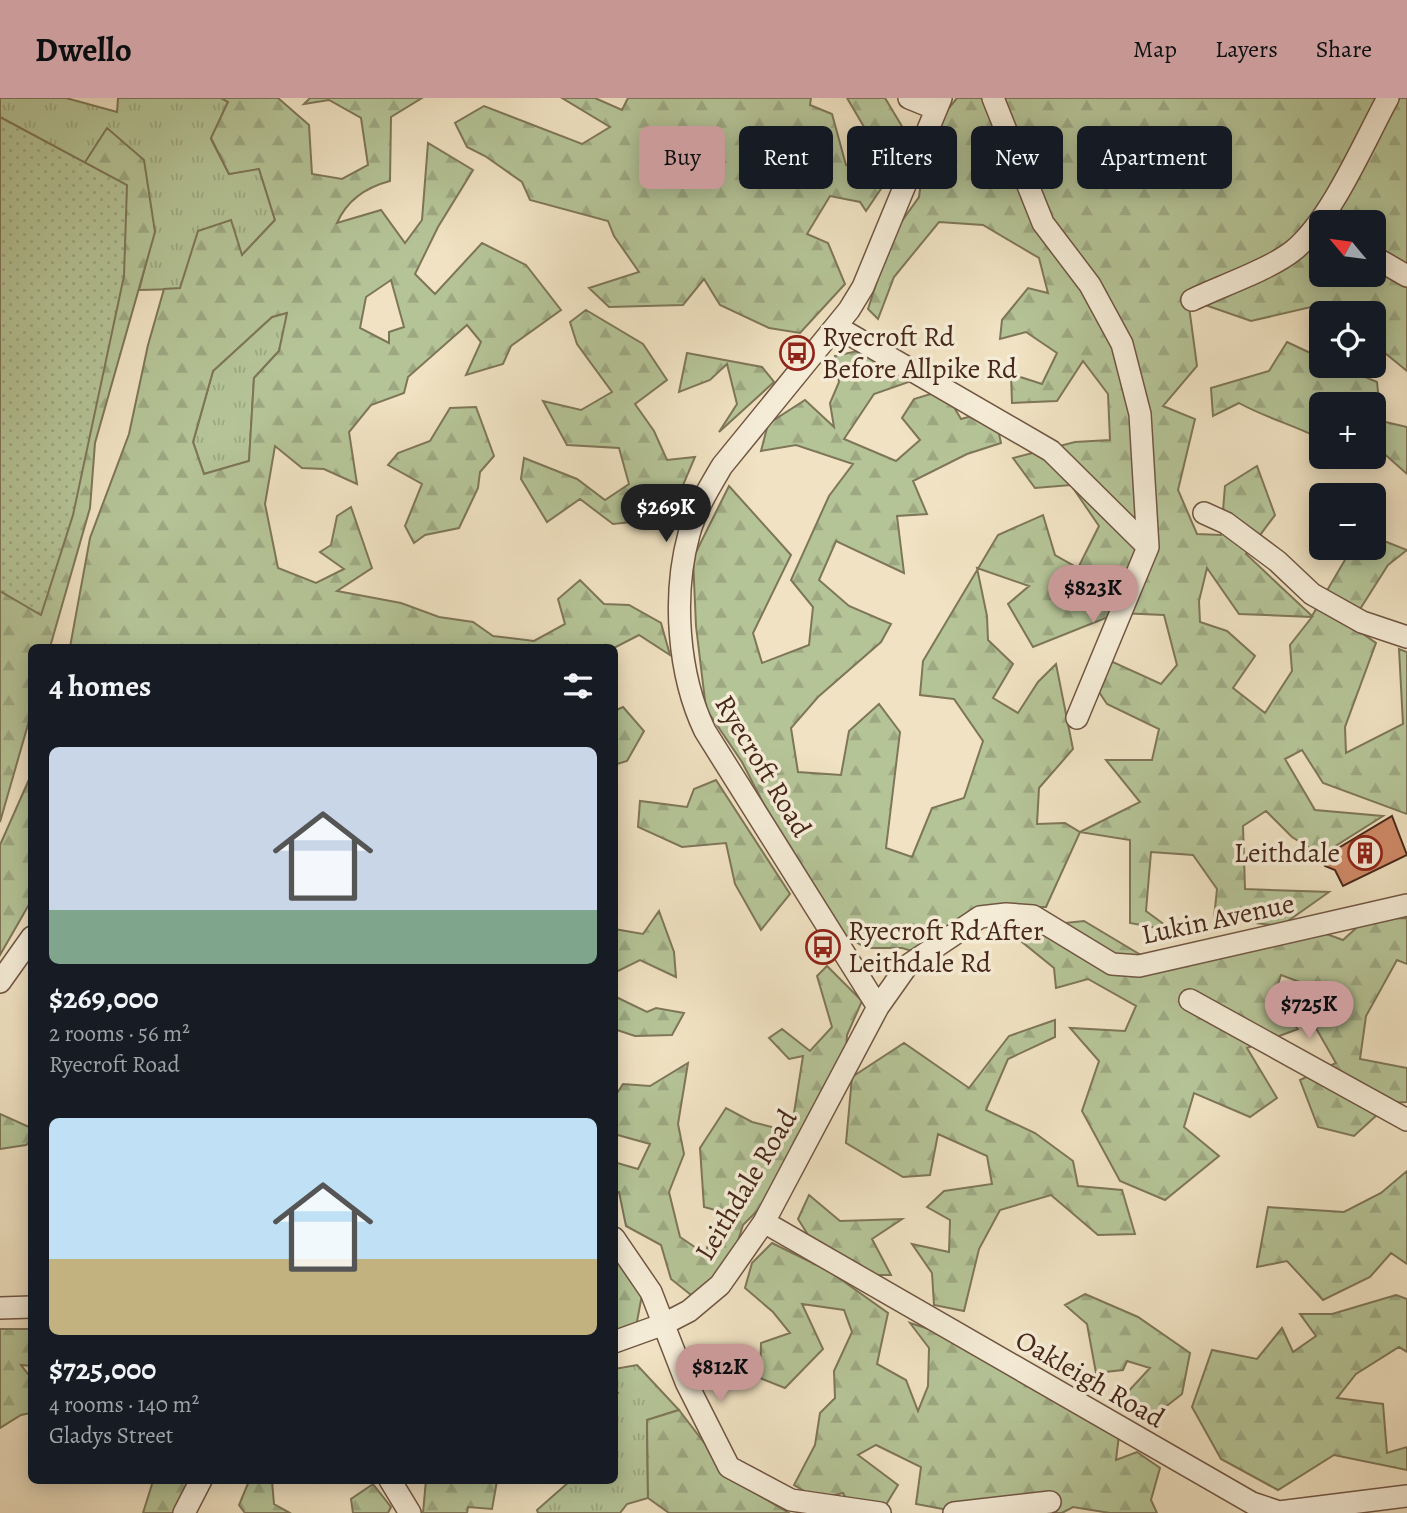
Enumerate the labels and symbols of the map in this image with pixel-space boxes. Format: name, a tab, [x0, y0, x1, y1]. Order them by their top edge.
north arrow	[1309, 210, 1386, 287]
place label: Ryecroft Rd Before Allpike Rd	[822, 318, 1018, 388]
bus stop icon: Ryecroft Rd Before Allpike Rd	[778, 334, 816, 372]
pin: $269K	[617, 484, 715, 544]
pin: $823K	[1044, 566, 1142, 625]
street label: Ryecroft Road	[706, 688, 821, 845]
place label: Leithdale	[1234, 834, 1340, 872]
building icon: Leithdale	[1346, 834, 1384, 872]
street label: Lukin Avenue	[1138, 884, 1298, 954]
place label: Ryecroft Rd After Leithdale Rd	[848, 912, 1044, 982]
bus stop icon: Ryecroft Rd After Leithdale Rd	[804, 928, 842, 966]
pin: $725K	[1260, 982, 1358, 1041]
street label: Leithdale Road	[686, 1101, 807, 1268]
street label: Oakleigh Road	[1008, 1321, 1172, 1438]
pin: $812K	[671, 1344, 769, 1404]

